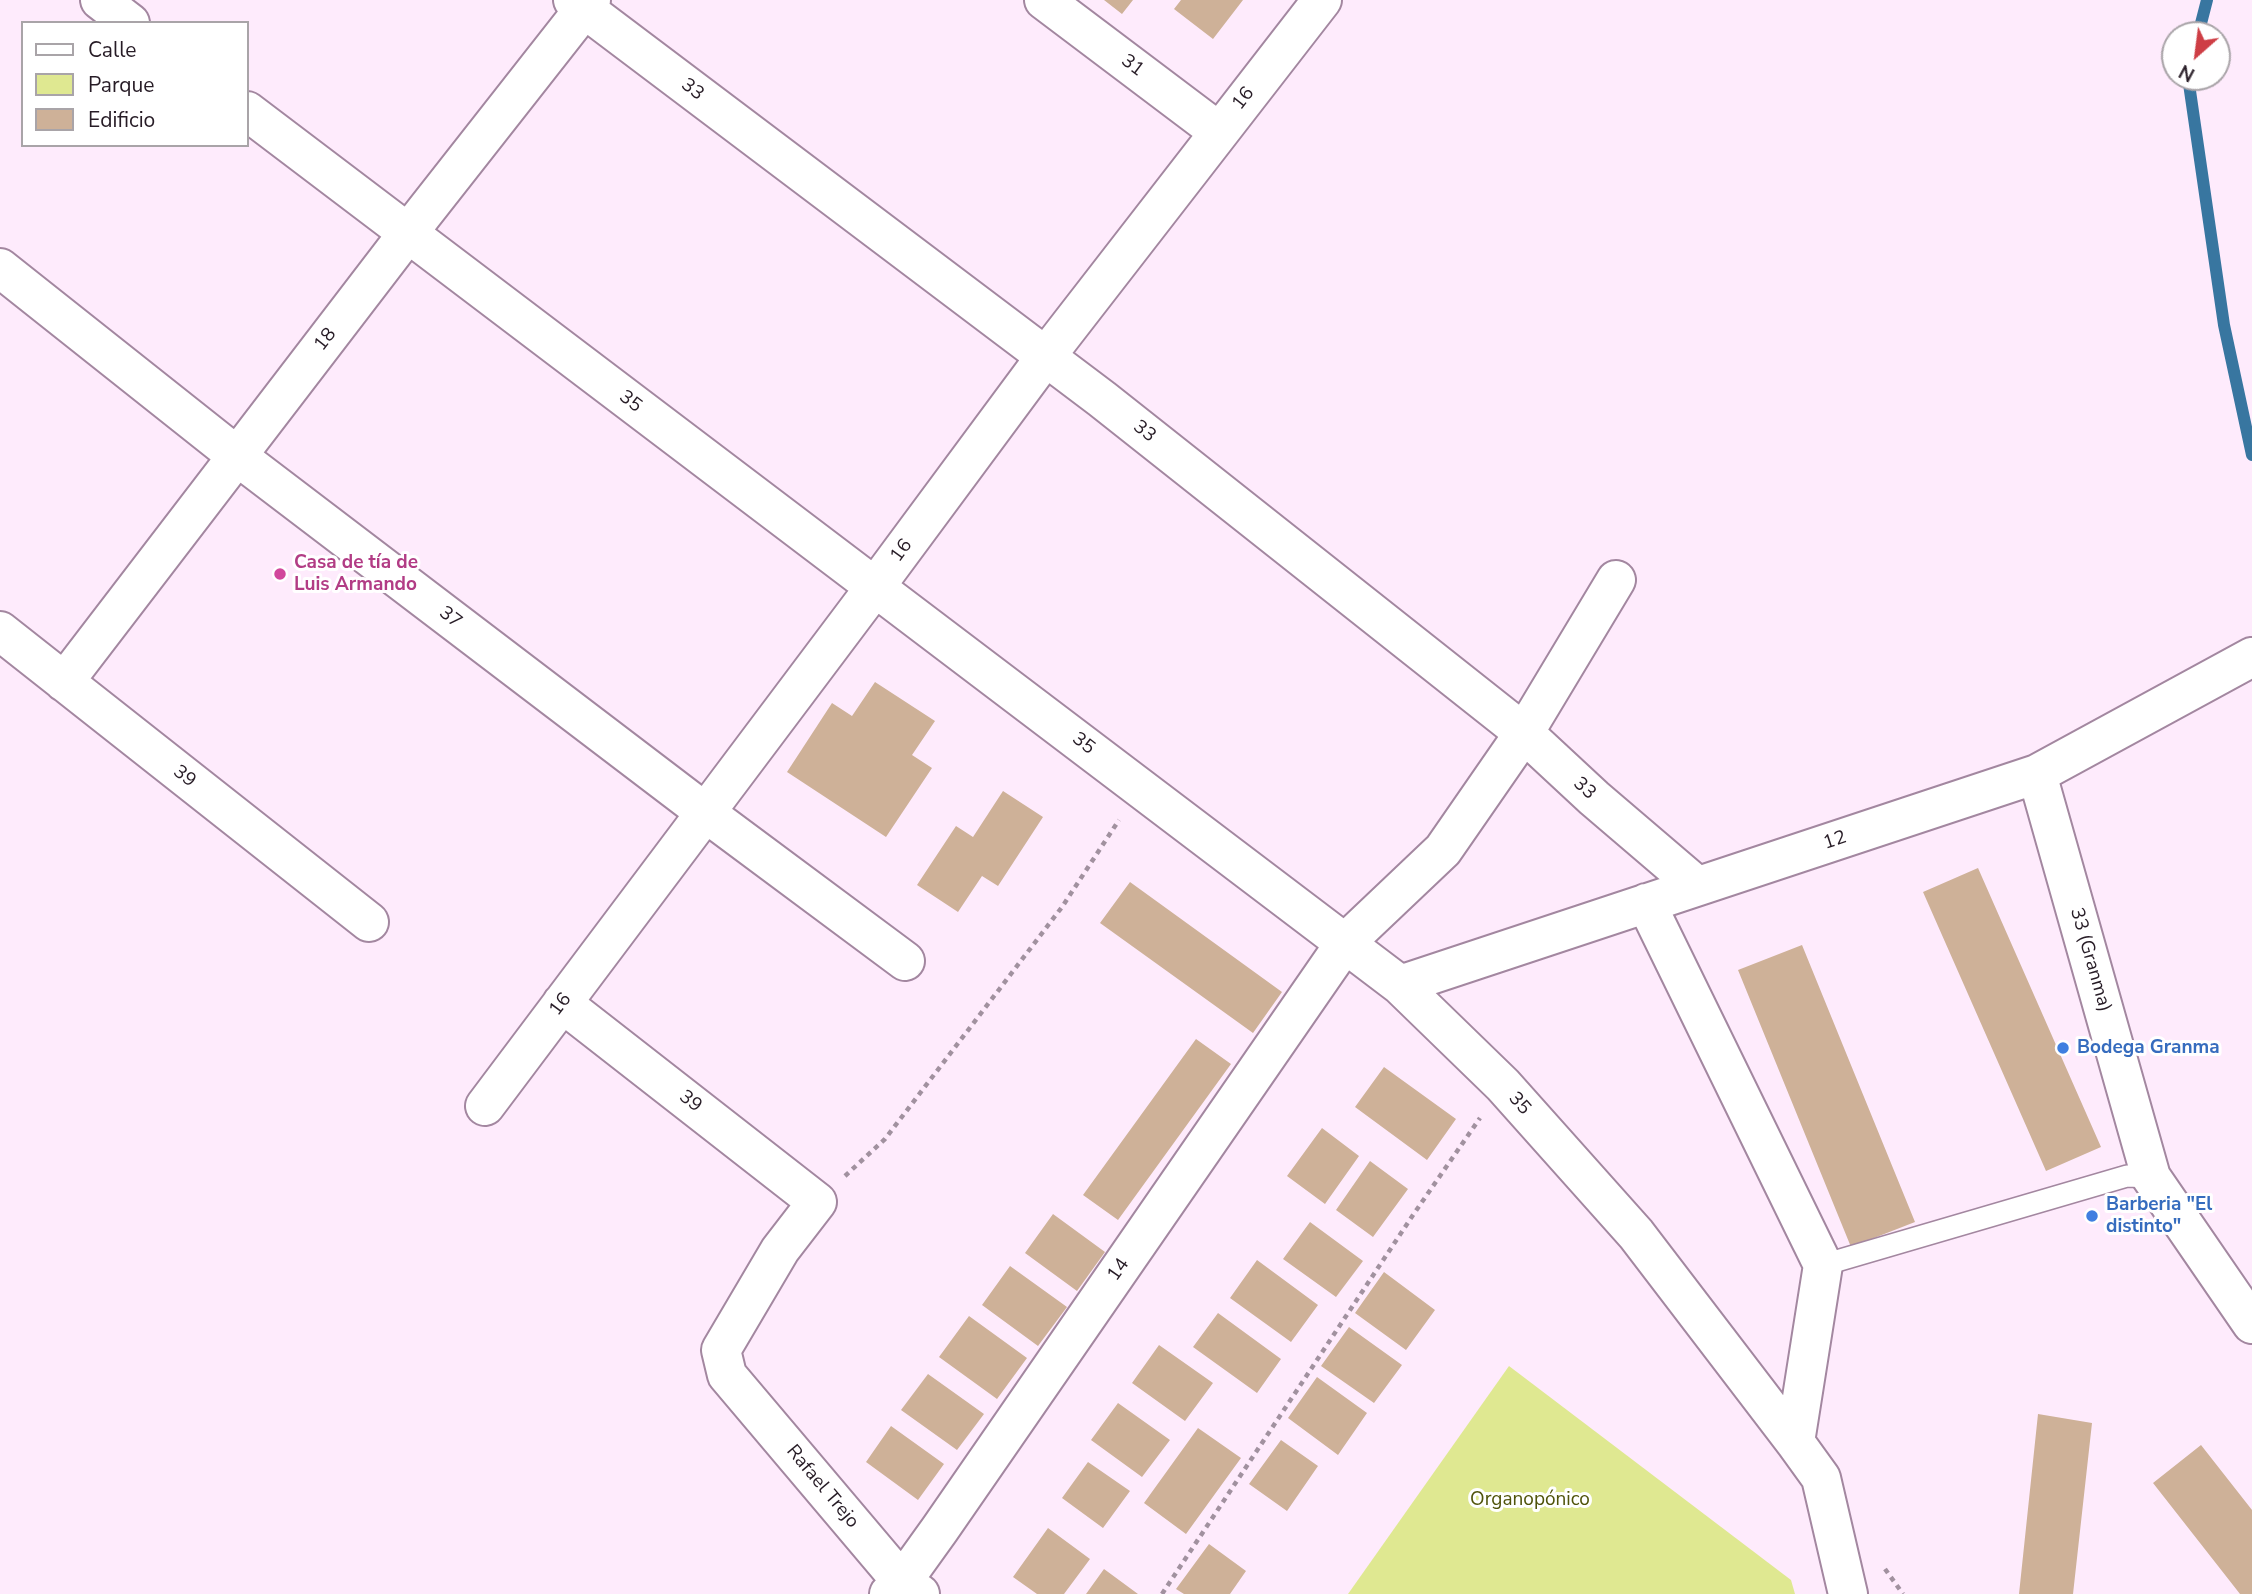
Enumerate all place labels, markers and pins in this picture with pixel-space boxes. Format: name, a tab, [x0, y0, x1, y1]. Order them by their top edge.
place label: Casa de tía de Luis Armando	[294, 552, 418, 596]
marker: Casa de tía de Luis Armando	[272, 566, 288, 582]
place label: Bodega Granma	[2077, 1037, 2220, 1059]
marker: Bodega Granma	[2055, 1040, 2071, 1056]
place label: Barberia "El distinto"	[2106, 1194, 2212, 1238]
marker: Barberia "El distinto"	[2084, 1208, 2100, 1224]

